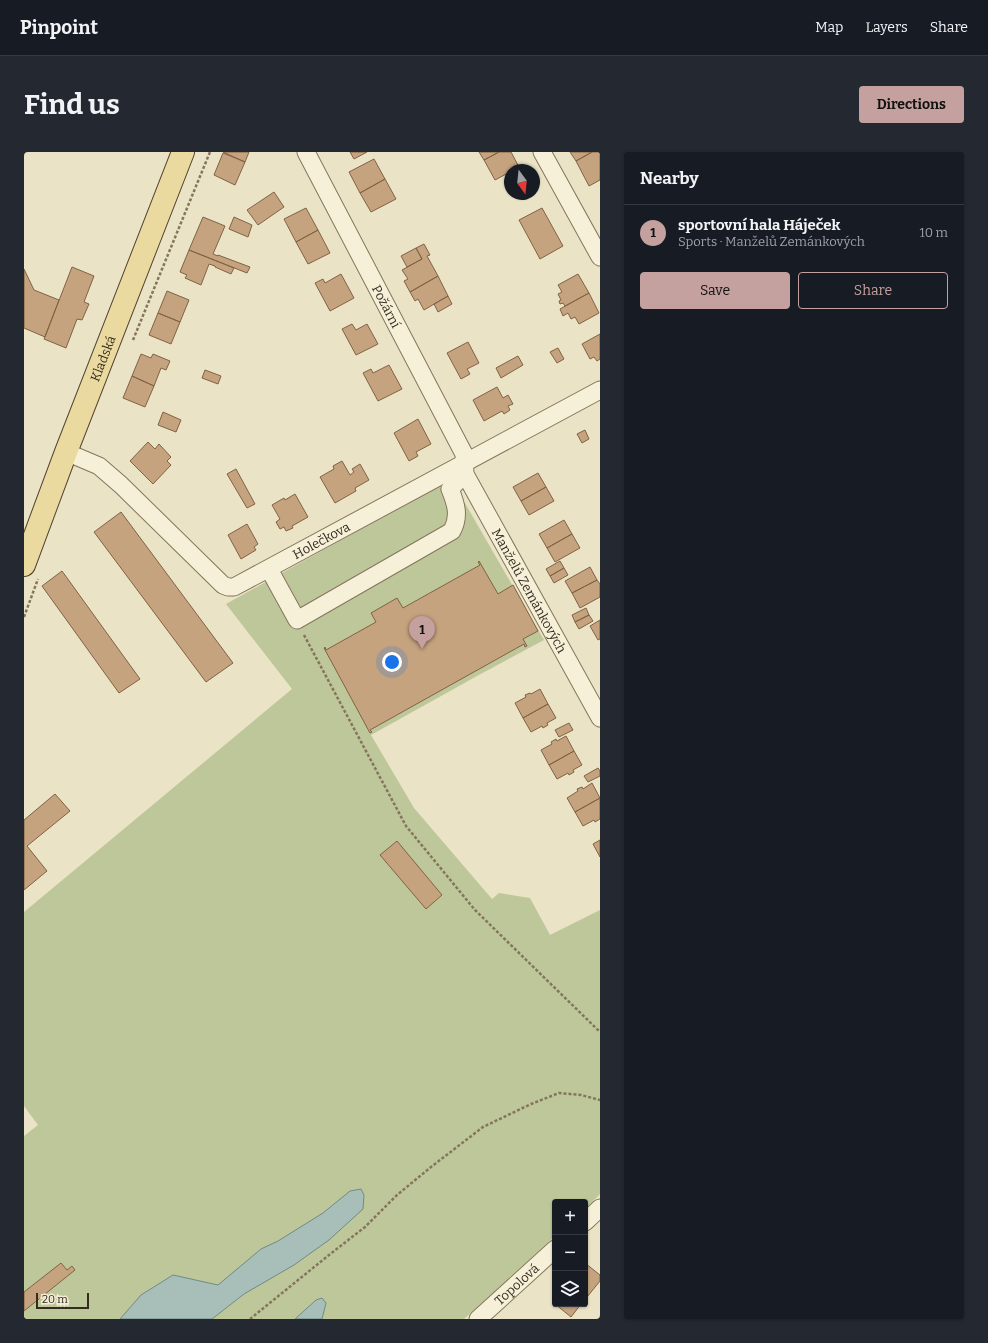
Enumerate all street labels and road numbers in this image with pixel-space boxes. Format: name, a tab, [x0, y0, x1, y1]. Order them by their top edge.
street label: Požární	[369, 282, 404, 330]
street label: Kladská	[87, 333, 118, 384]
street label: Holečkova	[290, 519, 352, 562]
street label: Manželů Zemánkových	[489, 526, 570, 655]
street label: Topolová	[491, 1260, 542, 1308]

